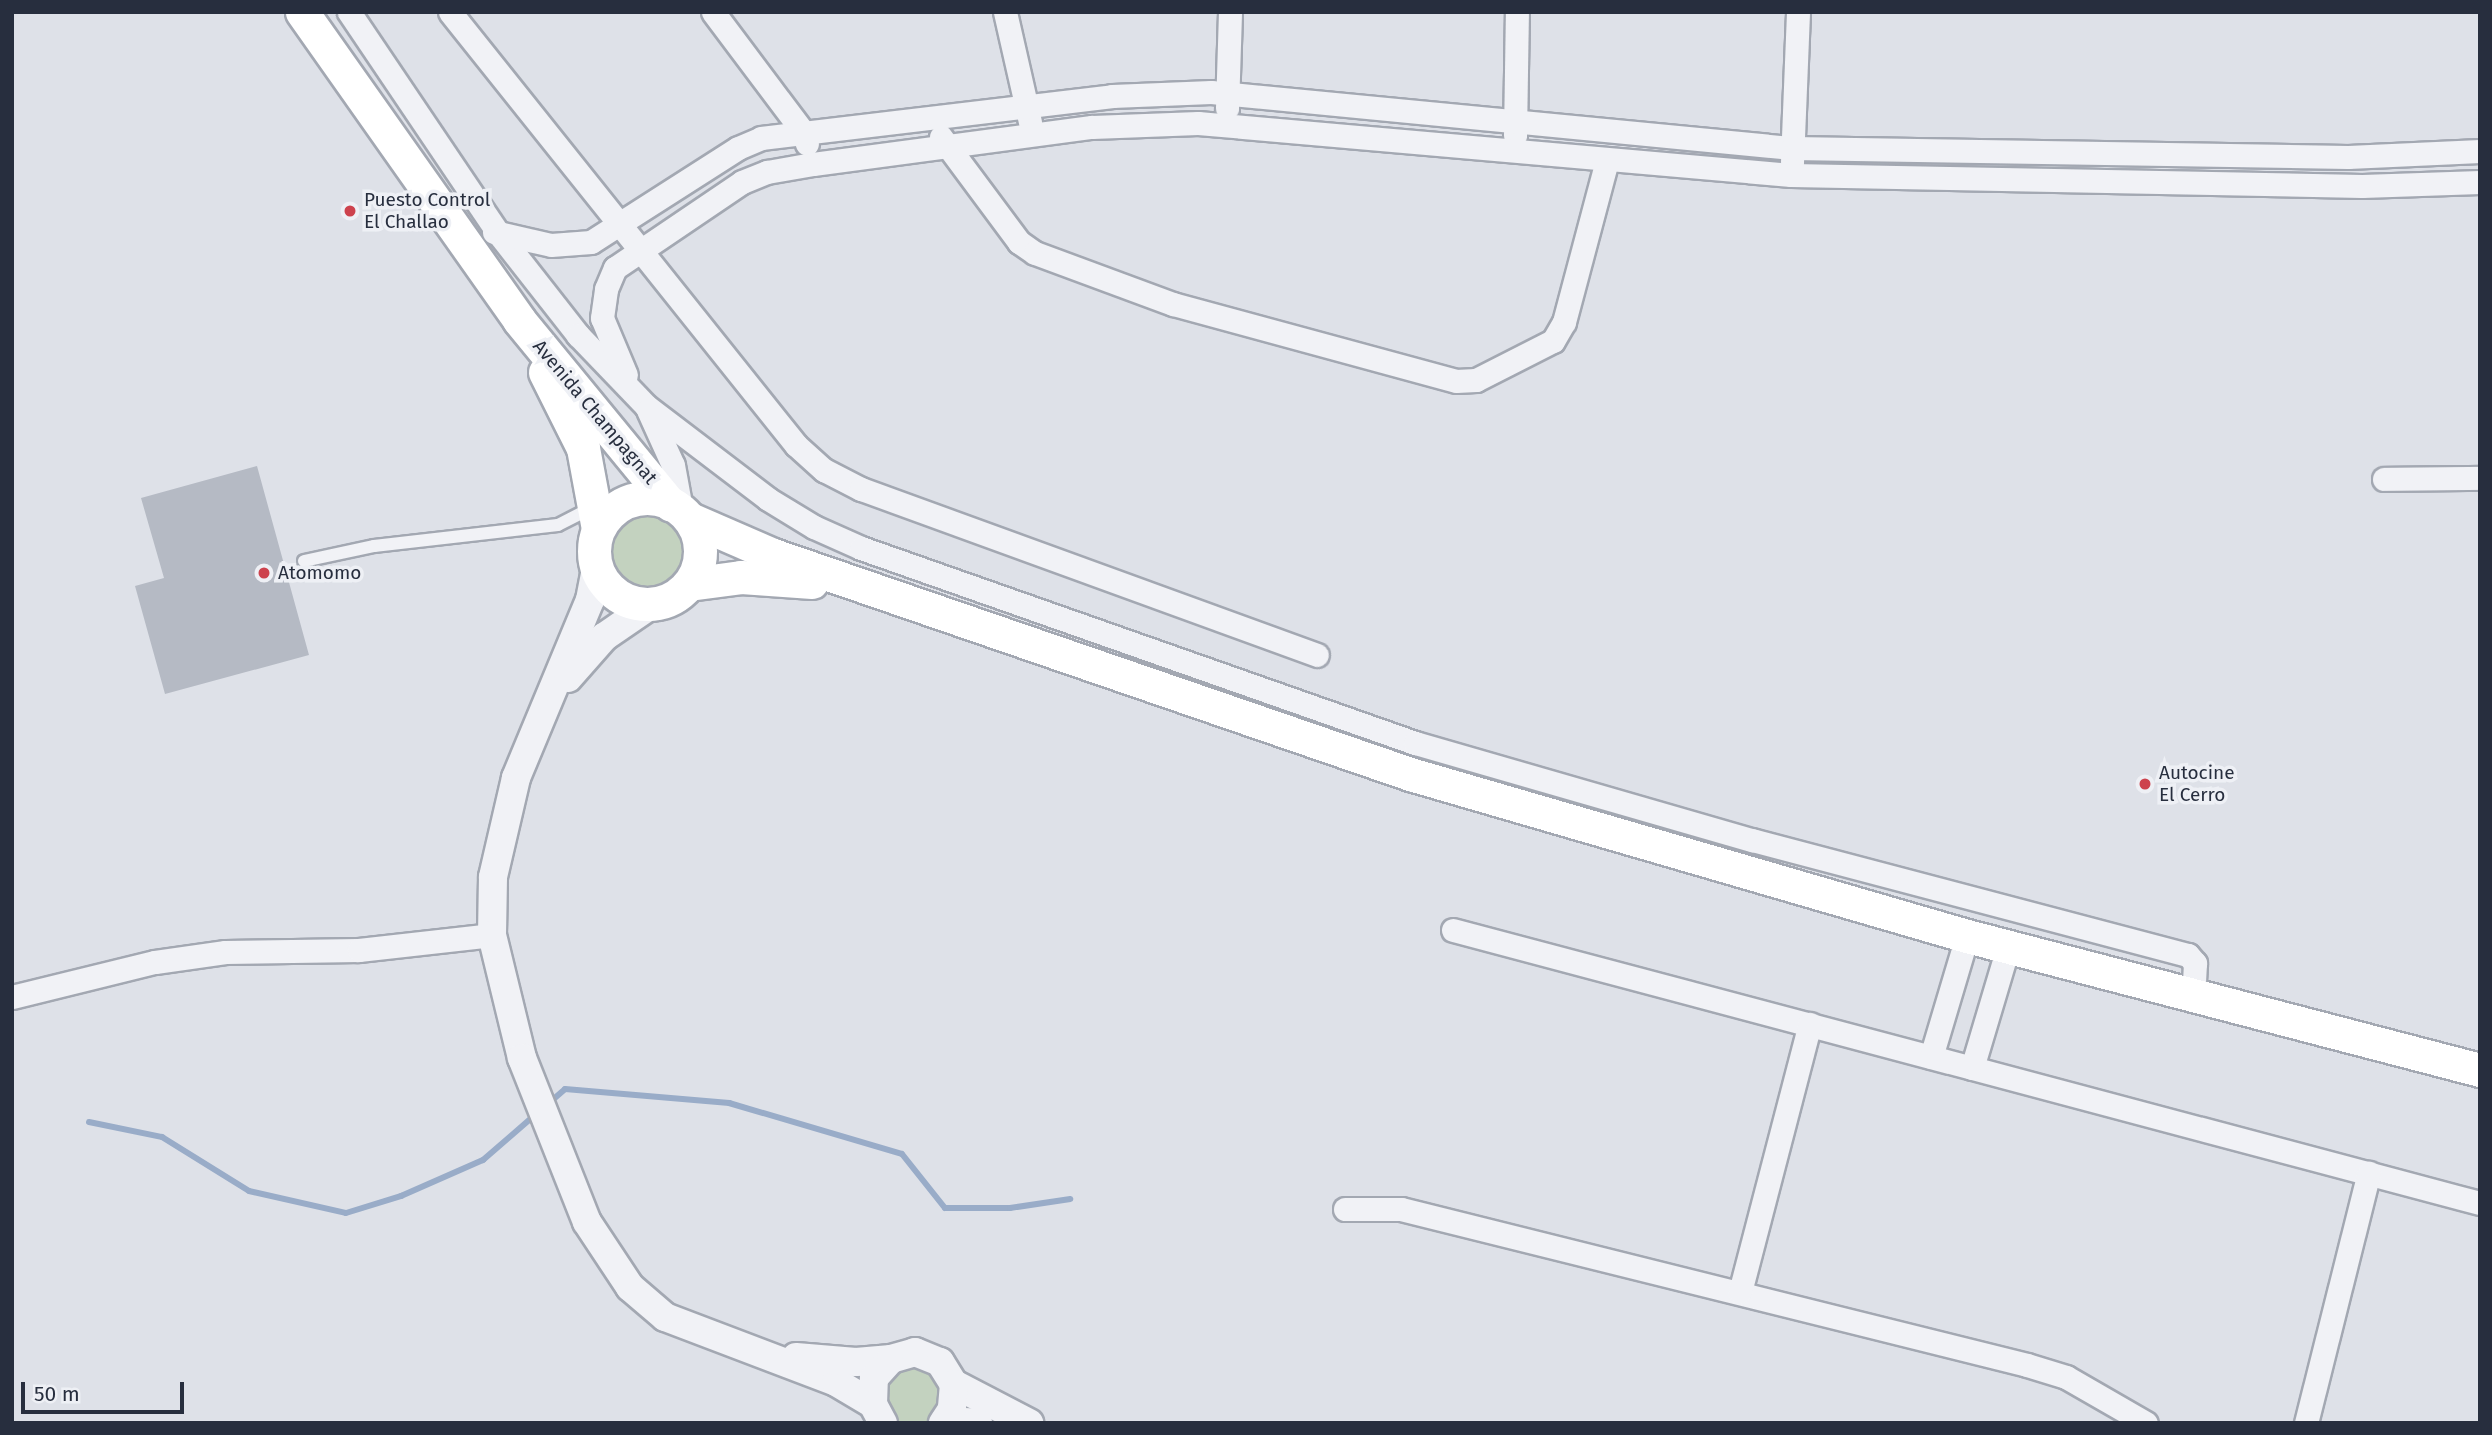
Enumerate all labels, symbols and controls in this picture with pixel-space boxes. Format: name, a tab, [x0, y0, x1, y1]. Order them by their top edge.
place label: Puesto Control El Challao	[364, 189, 490, 233]
marker: Puesto Control El Challao	[342, 203, 358, 219]
street label: Avenida Champagnat	[528, 335, 662, 489]
place label: Atomomo	[278, 562, 361, 584]
marker: Atomomo	[256, 565, 272, 581]
place label: Autocine El Cerro	[2159, 762, 2235, 806]
marker: Autocine El Cerro	[2137, 776, 2153, 792]
scale bar	[24, 1368, 187, 1412]
text: 50 m	[34, 1381, 80, 1407]

